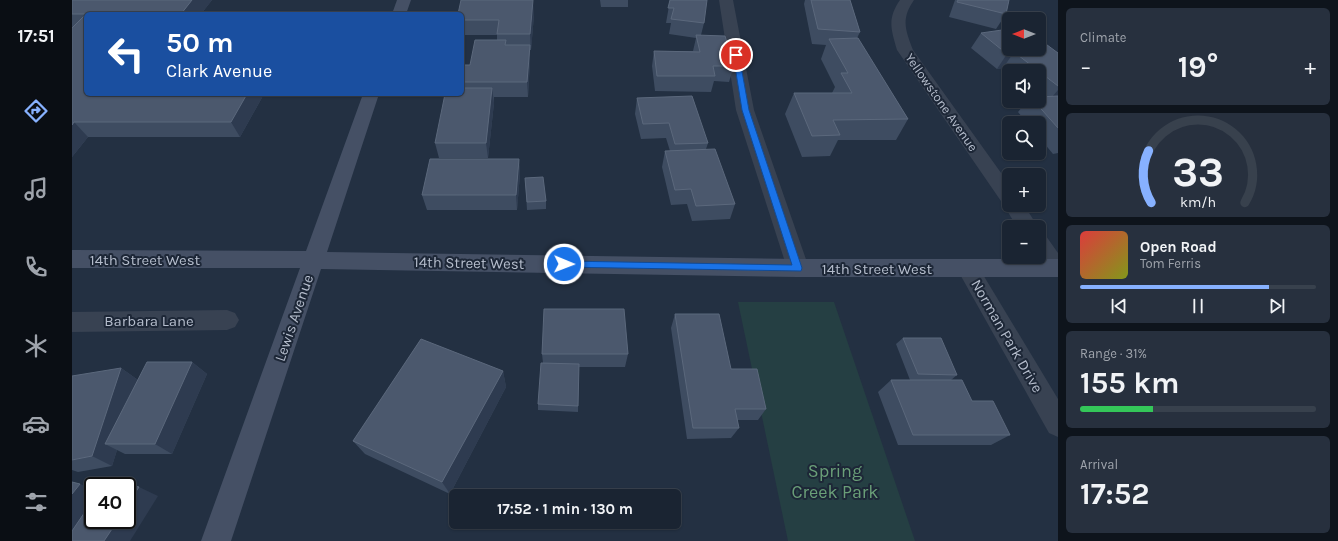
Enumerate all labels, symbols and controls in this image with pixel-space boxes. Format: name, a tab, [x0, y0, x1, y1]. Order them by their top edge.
north arrow	[1002, 12, 1046, 56]
map controls	[1002, 12, 1046, 264]
text: 17:51	[17, 25, 55, 47]
text: 50 m	[166, 26, 234, 59]
icon: left	[100, 28, 152, 80]
text: Climate	[1080, 30, 1126, 45]
pin	[719, 38, 753, 72]
icon: arrive	[725, 44, 747, 66]
text: 19°	[1178, 49, 1218, 85]
street label: Yellowstone Avenue	[902, 50, 981, 154]
text: −	[1080, 54, 1092, 80]
text: +	[1304, 54, 1316, 80]
text: Clark Avenue	[166, 60, 272, 82]
button: sound	[1002, 64, 1046, 108]
icon: directions	[22, 97, 50, 125]
button: search	[1002, 116, 1046, 160]
text: 33	[1172, 148, 1224, 196]
button: +	[1002, 168, 1046, 212]
icon: music	[22, 175, 50, 203]
text: km/h	[1180, 194, 1216, 211]
button: −	[1002, 220, 1046, 264]
text: Open Road	[1140, 238, 1217, 256]
position arrow	[543, 243, 585, 285]
street label: 14th Street West	[90, 251, 201, 269]
icon: phone	[22, 253, 50, 281]
street label: 14th Street West	[414, 253, 525, 273]
text: Tom Ferris	[1140, 256, 1201, 271]
street label: 14th Street West	[822, 260, 933, 278]
street label: Lewis Avenue	[271, 272, 317, 364]
street label: Norman Park Drive	[967, 276, 1047, 396]
icon: previous	[1108, 295, 1130, 317]
icon: pause	[1187, 295, 1209, 317]
icon: next	[1266, 295, 1288, 317]
street label: Barbara Lane	[104, 312, 194, 330]
icon: climate	[22, 332, 50, 360]
text: Range · 31%	[1080, 346, 1147, 361]
text: 155 km	[1080, 365, 1179, 401]
icon: car	[22, 410, 50, 438]
text: Arrival	[1080, 457, 1118, 472]
park label: Spring Creek Park	[792, 460, 878, 503]
text: 17:52	[1080, 476, 1149, 512]
speed limit sign: 40	[84, 477, 136, 529]
icon: filters	[22, 488, 50, 516]
text: 17:52 · 1 min · 130 m	[497, 500, 633, 518]

